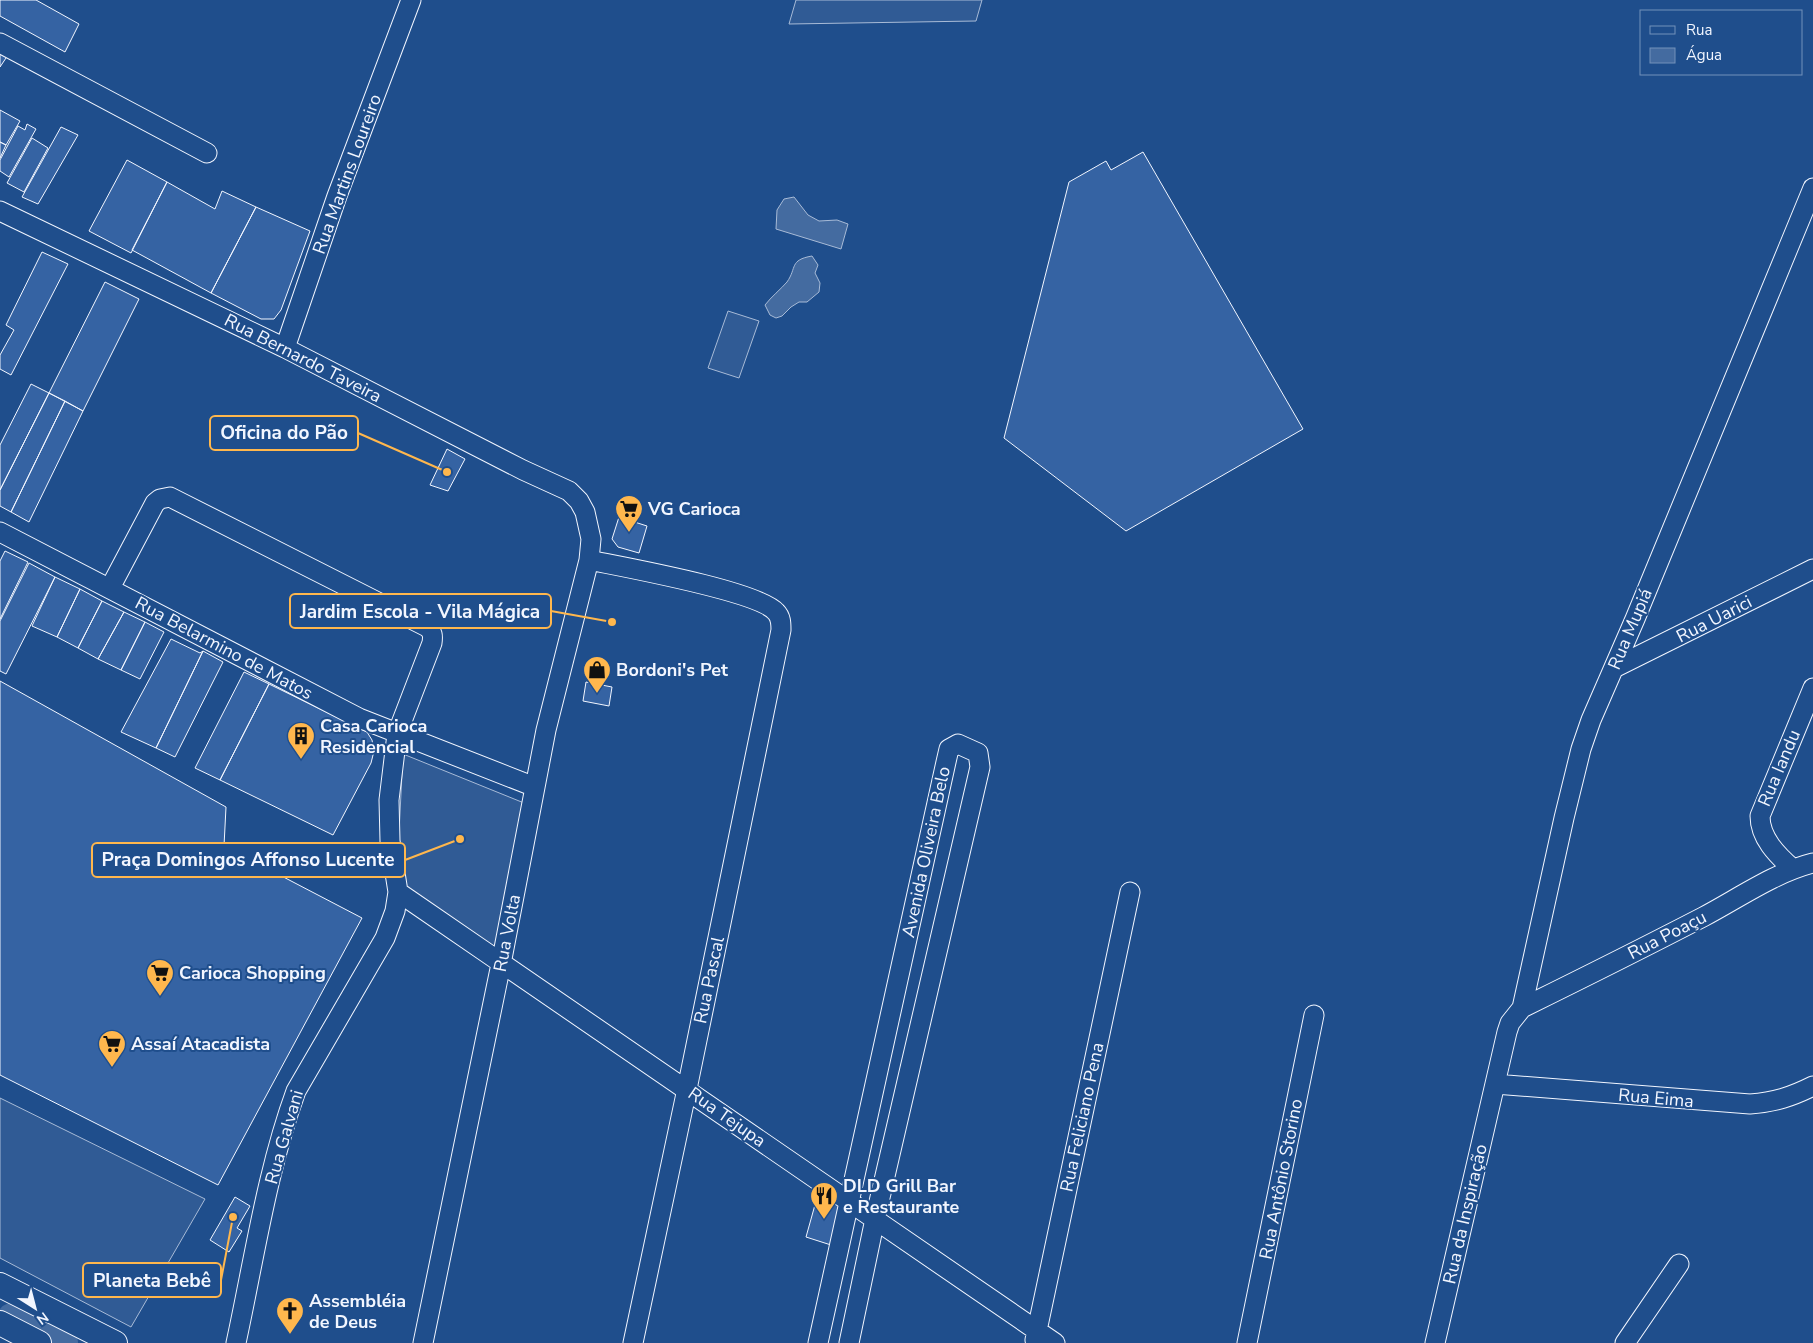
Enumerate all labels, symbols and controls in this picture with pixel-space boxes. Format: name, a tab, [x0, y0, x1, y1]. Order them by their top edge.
legend	[1640, 10, 1803, 75]
text: Rua	[1686, 20, 1712, 40]
text: Água	[1686, 45, 1722, 65]
street label: Rua Martins Loureiro	[307, 91, 387, 257]
street label: Rua Bernardo Taveira	[220, 308, 386, 408]
callout: Oficina do Pão	[210, 416, 358, 450]
text: Oficina do Pão	[220, 420, 348, 446]
supermarket icon: VG Carioca	[614, 494, 644, 533]
place label: VG Carioca	[647, 497, 741, 521]
street label: Rua Mupiá	[1602, 585, 1658, 673]
street label: Rua Uarici	[1672, 590, 1756, 648]
street label: Rua Belarmino de Matos	[131, 591, 317, 705]
callout: Jardim Escola - Vila Mágica	[290, 594, 551, 628]
text: Jardim Escola - Vila Mágica	[299, 599, 540, 625]
shop icon: Bordoni's Pet	[582, 655, 612, 694]
place label: Bordoni's Pet	[616, 658, 728, 682]
place label: Casa Carioca Residencial	[320, 714, 427, 759]
building icon: Casa Carioca Residencial	[286, 721, 316, 760]
street label: Rua Iandu	[1752, 726, 1806, 810]
street label: Avenida Oliveira Belo	[896, 764, 956, 940]
callout: Praça Domingos Affonso Lucente	[92, 843, 405, 877]
text: Praça Domingos Affonso Lucente	[102, 847, 394, 873]
street label: Rua Volta	[488, 892, 526, 974]
street label: Rua Poaçu	[1624, 905, 1710, 965]
street label: Rua Pascal	[688, 934, 730, 1026]
supermarket icon: Carioca Shopping	[145, 958, 175, 997]
place label: Carioca Shopping	[179, 961, 326, 985]
supermarket icon: Assaí Atacadista	[97, 1029, 127, 1068]
place label: Assaí Atacadista	[131, 1032, 270, 1056]
street label: Rua Feliciano Pena	[1054, 1040, 1110, 1194]
street label: Rua Tejupa	[683, 1081, 771, 1153]
street label: Rua Eima	[1617, 1083, 1695, 1113]
street label: Rua Galvani	[259, 1087, 309, 1187]
street label: Rua Antônio Storino	[1254, 1097, 1308, 1261]
street label: Rua da Inspiração	[1437, 1142, 1493, 1286]
place label: DLD Grill Bar e Restaurante	[843, 1174, 960, 1219]
restaurant icon: DLD Grill Bar e Restaurante	[809, 1181, 839, 1220]
callout: Planeta Bebê	[83, 1263, 221, 1297]
text: Planeta Bebê	[93, 1268, 211, 1294]
north arrow	[10, 1283, 60, 1333]
place label: Assembléia de Deus	[309, 1289, 406, 1334]
church icon: Assembléia de Deus	[275, 1296, 305, 1335]
text: N	[33, 1307, 52, 1329]

